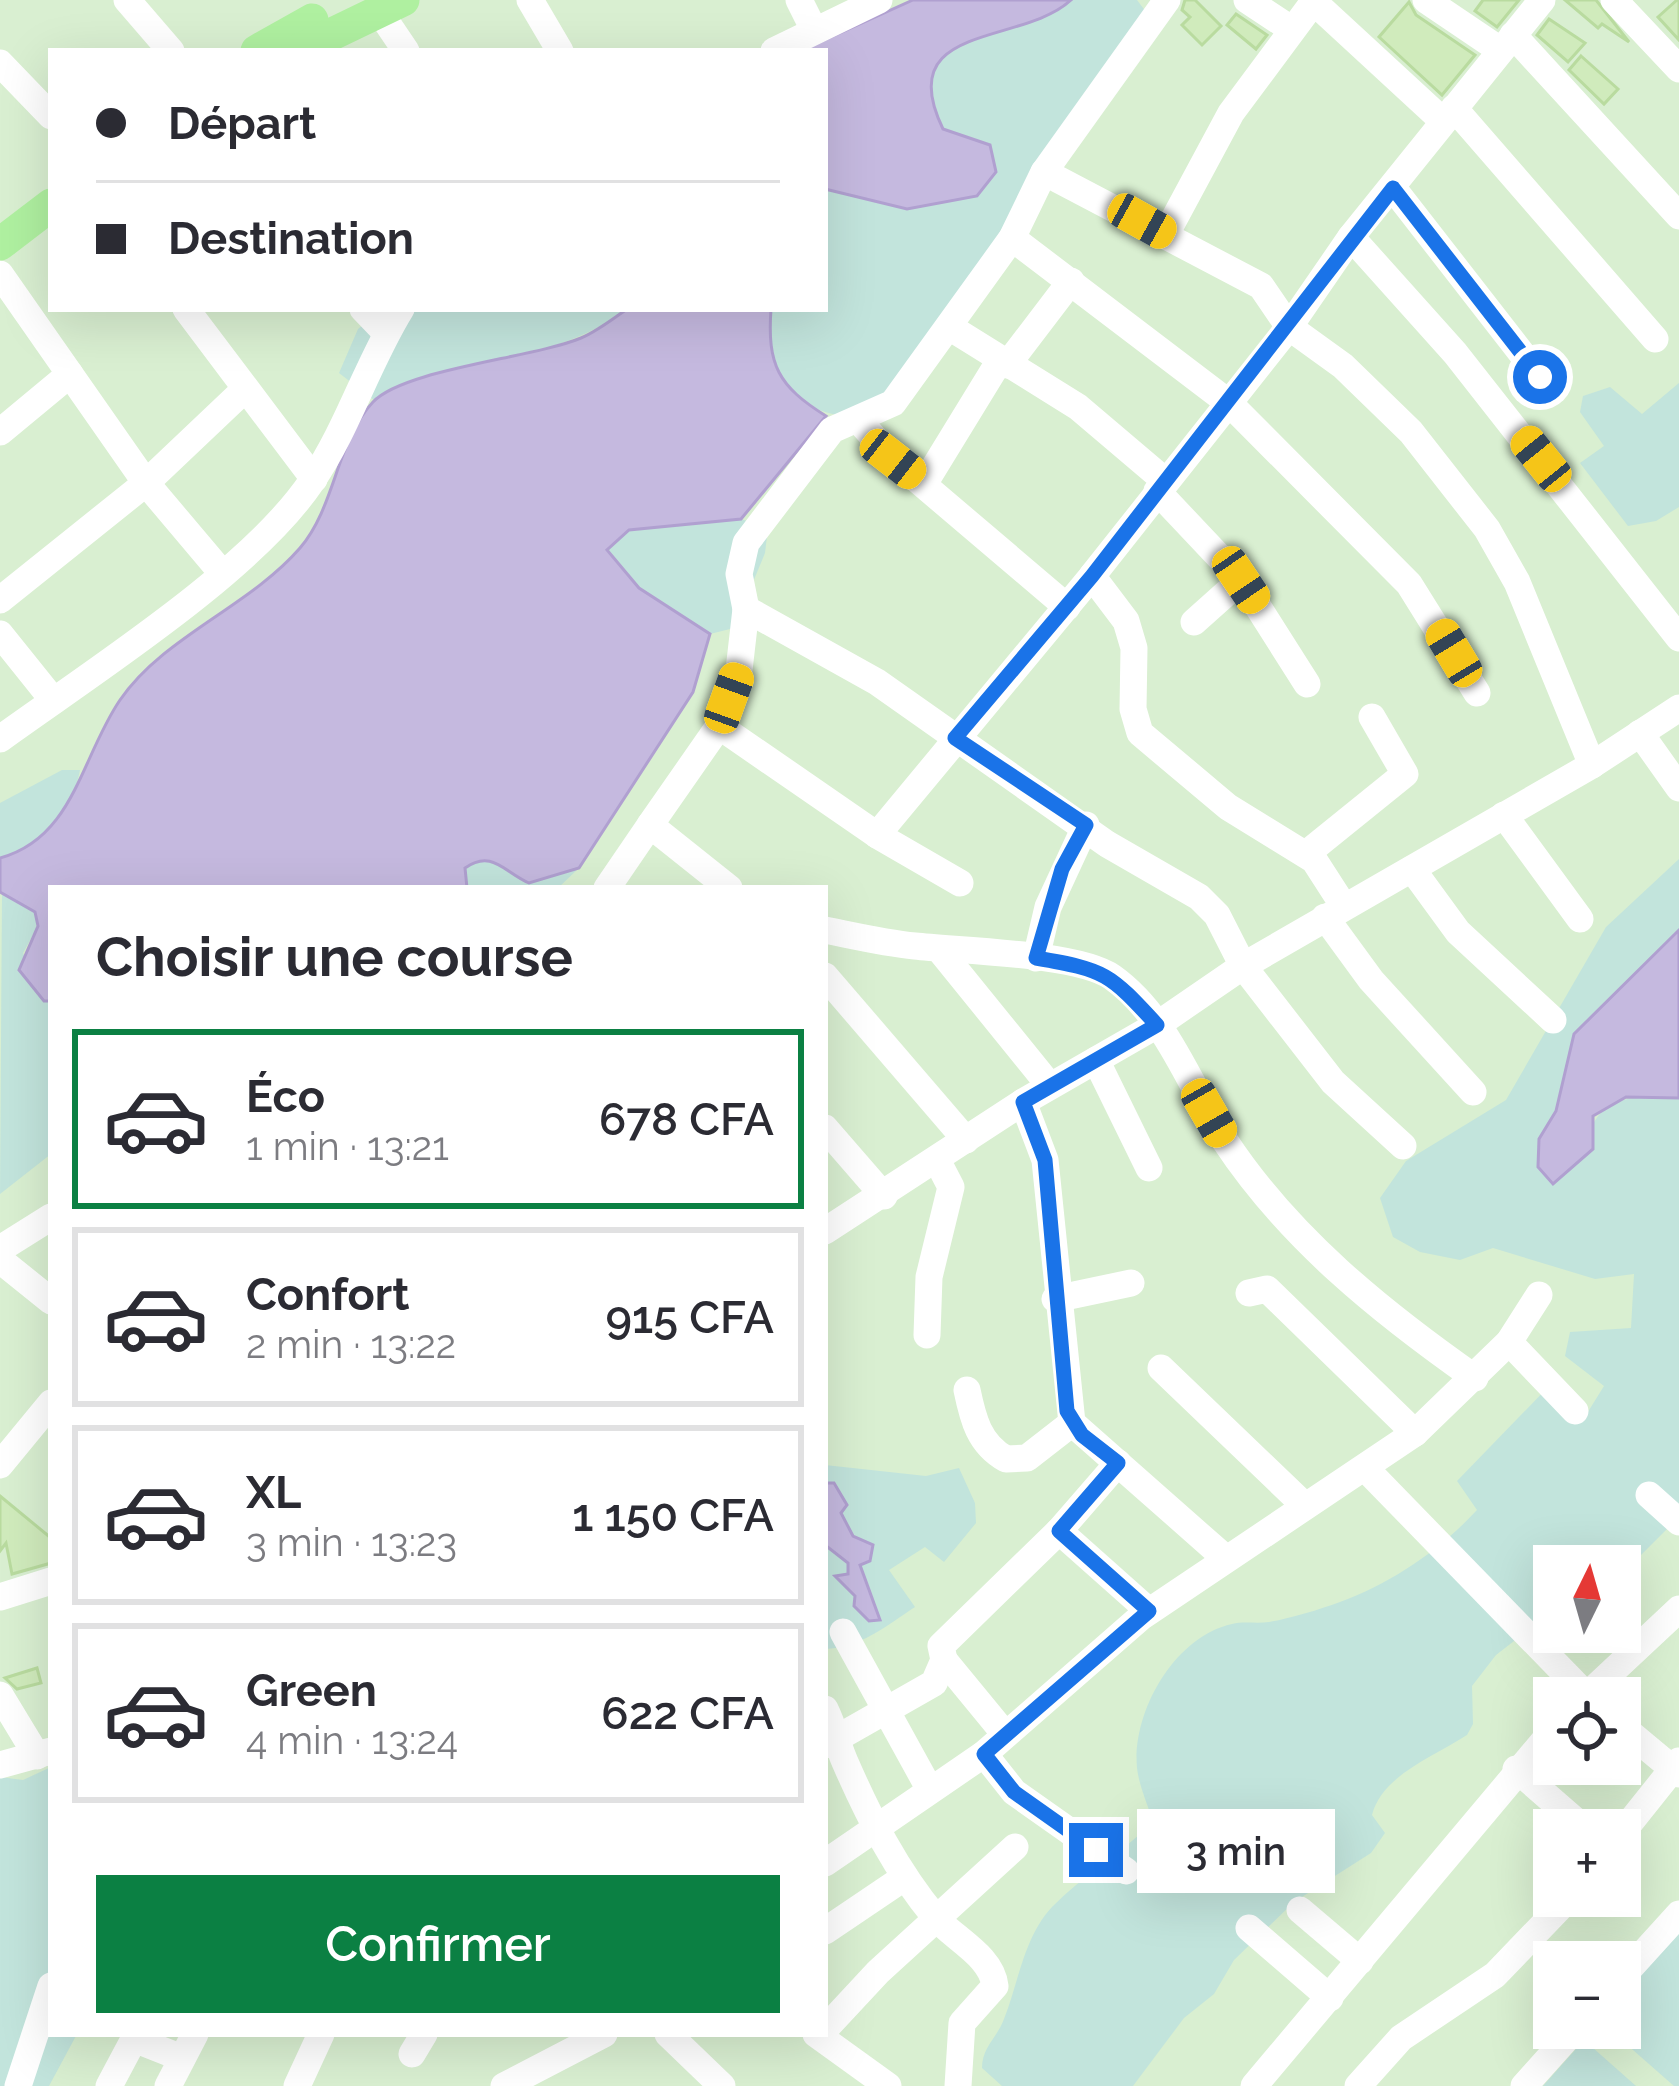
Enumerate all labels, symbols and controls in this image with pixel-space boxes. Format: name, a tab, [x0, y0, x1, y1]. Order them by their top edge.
text: Départ	[168, 97, 316, 150]
car	[1102, 188, 1182, 254]
text: Destination	[168, 212, 414, 265]
route start	[1513, 350, 1567, 404]
car	[1504, 420, 1578, 498]
car	[854, 423, 932, 495]
car	[1206, 540, 1276, 620]
car	[1420, 613, 1488, 693]
car	[700, 658, 758, 738]
text: Choisir une course	[96, 925, 573, 989]
icon: car	[102, 1065, 210, 1173]
text: Éco	[246, 1070, 325, 1123]
car	[1175, 1073, 1243, 1153]
text: 678 CFA	[599, 1093, 774, 1146]
text: 1 min · 13:21	[246, 1123, 449, 1169]
icon: car	[102, 1263, 210, 1371]
text: Confort	[246, 1268, 409, 1321]
text: 915 CFA	[606, 1291, 774, 1344]
text: 2 min · 13:22	[246, 1321, 456, 1367]
icon: car	[102, 1461, 210, 1569]
text: XL	[246, 1466, 301, 1519]
text: 1 150 CFA	[572, 1489, 774, 1542]
text: 3 min · 13:23	[246, 1519, 457, 1565]
north arrow	[1533, 1545, 1641, 1653]
map controls	[1533, 1545, 1641, 2049]
icon: car	[102, 1659, 210, 1767]
text: Green	[246, 1664, 377, 1717]
button: locate	[1533, 1677, 1641, 1785]
text: 622 CFA	[601, 1687, 774, 1740]
text: 4 min · 13:24	[246, 1717, 458, 1763]
callout: 3 min	[1138, 1808, 1336, 1892]
button: +	[1533, 1809, 1641, 1917]
route end	[1069, 1823, 1123, 1877]
text: 3 min	[1186, 1828, 1286, 1874]
button: Confirmer	[96, 1875, 780, 2013]
button: −	[1533, 1941, 1641, 2049]

